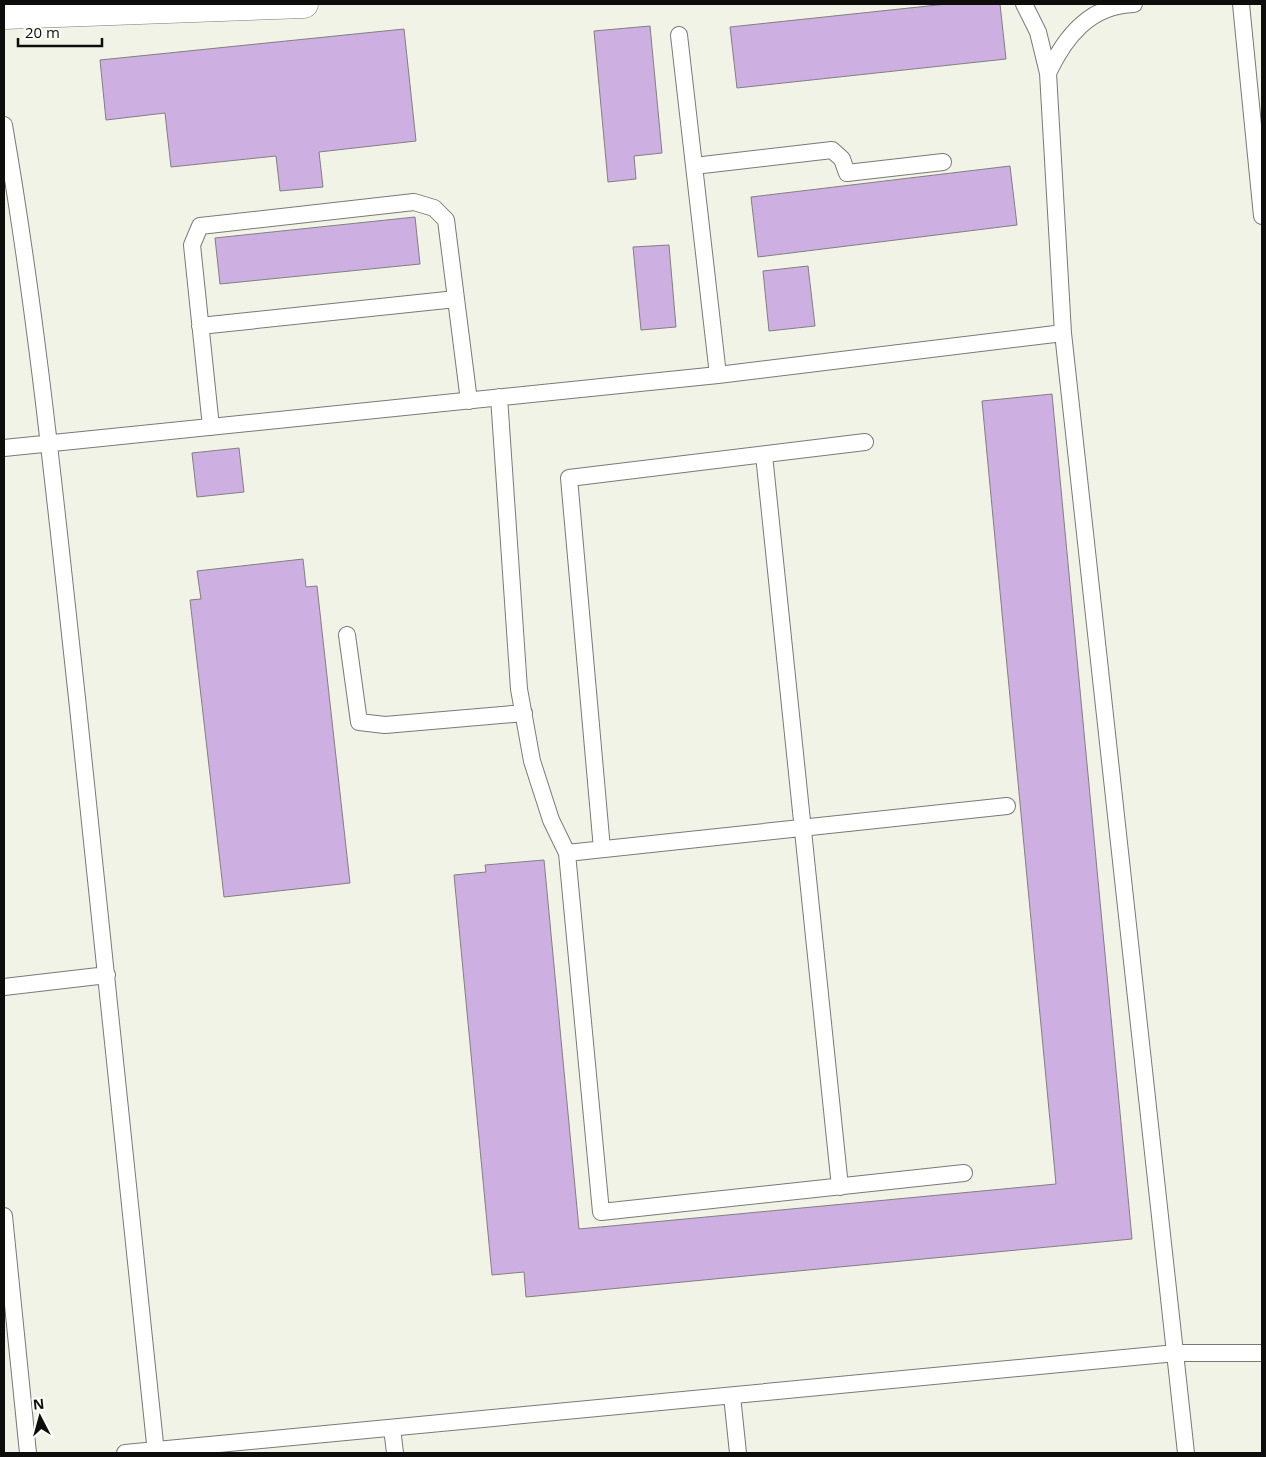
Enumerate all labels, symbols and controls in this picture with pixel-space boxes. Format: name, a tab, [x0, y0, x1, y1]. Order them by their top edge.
scale bar	[18, 15, 101, 47]
text: 20 m	[25, 22, 60, 42]
north arrow	[15, 1392, 65, 1442]
text: N	[32, 1394, 45, 1414]

